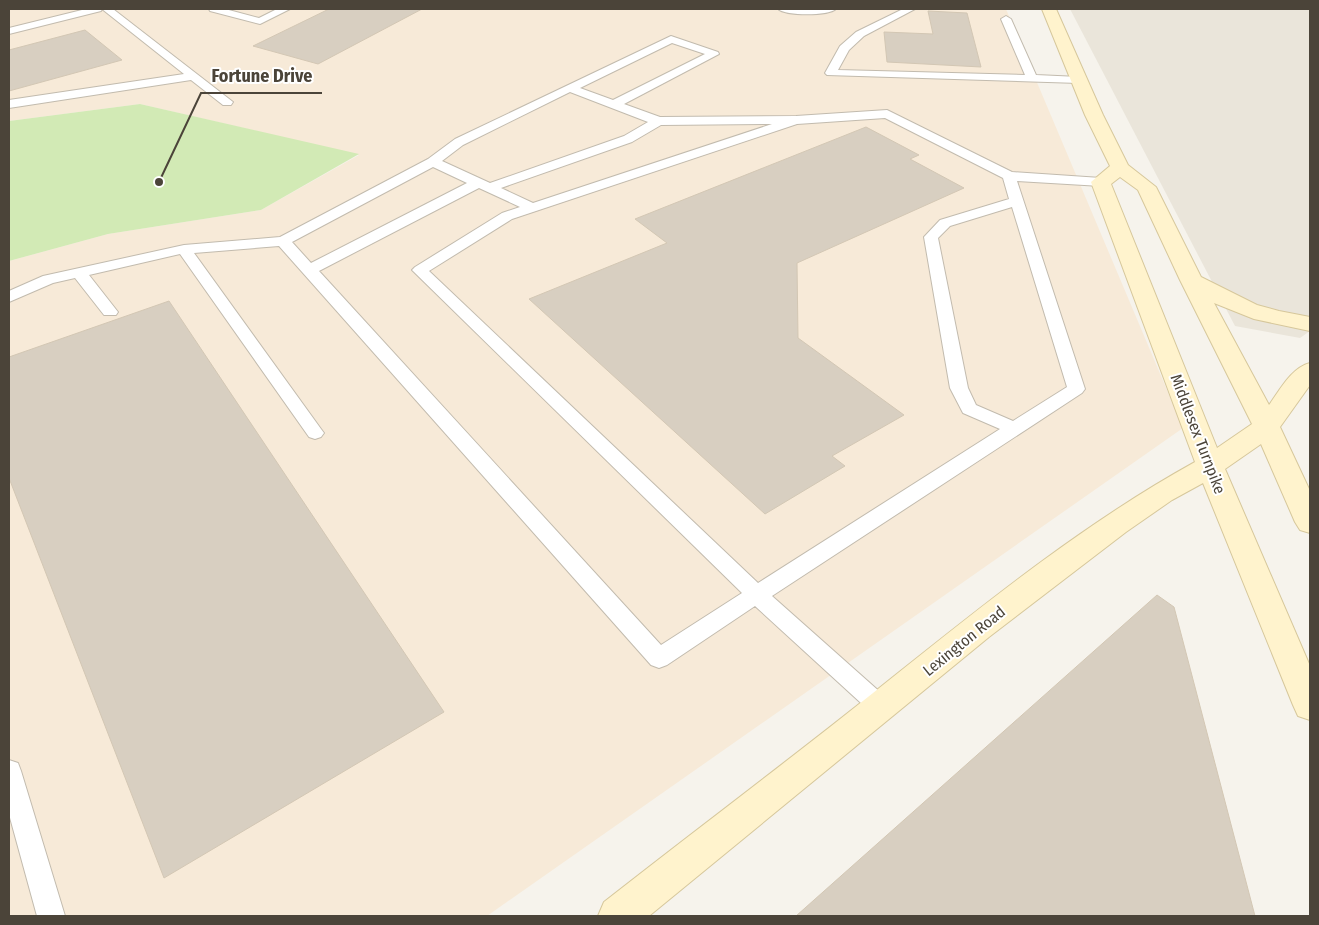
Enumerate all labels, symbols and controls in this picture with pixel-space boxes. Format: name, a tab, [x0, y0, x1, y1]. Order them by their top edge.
callout: Fortune Drive	[201, 60, 322, 93]
text: Fortune Drive	[212, 65, 312, 87]
street label: Middlesex Turnpike	[1166, 371, 1230, 497]
street label: Lexington Road	[919, 602, 1009, 680]

